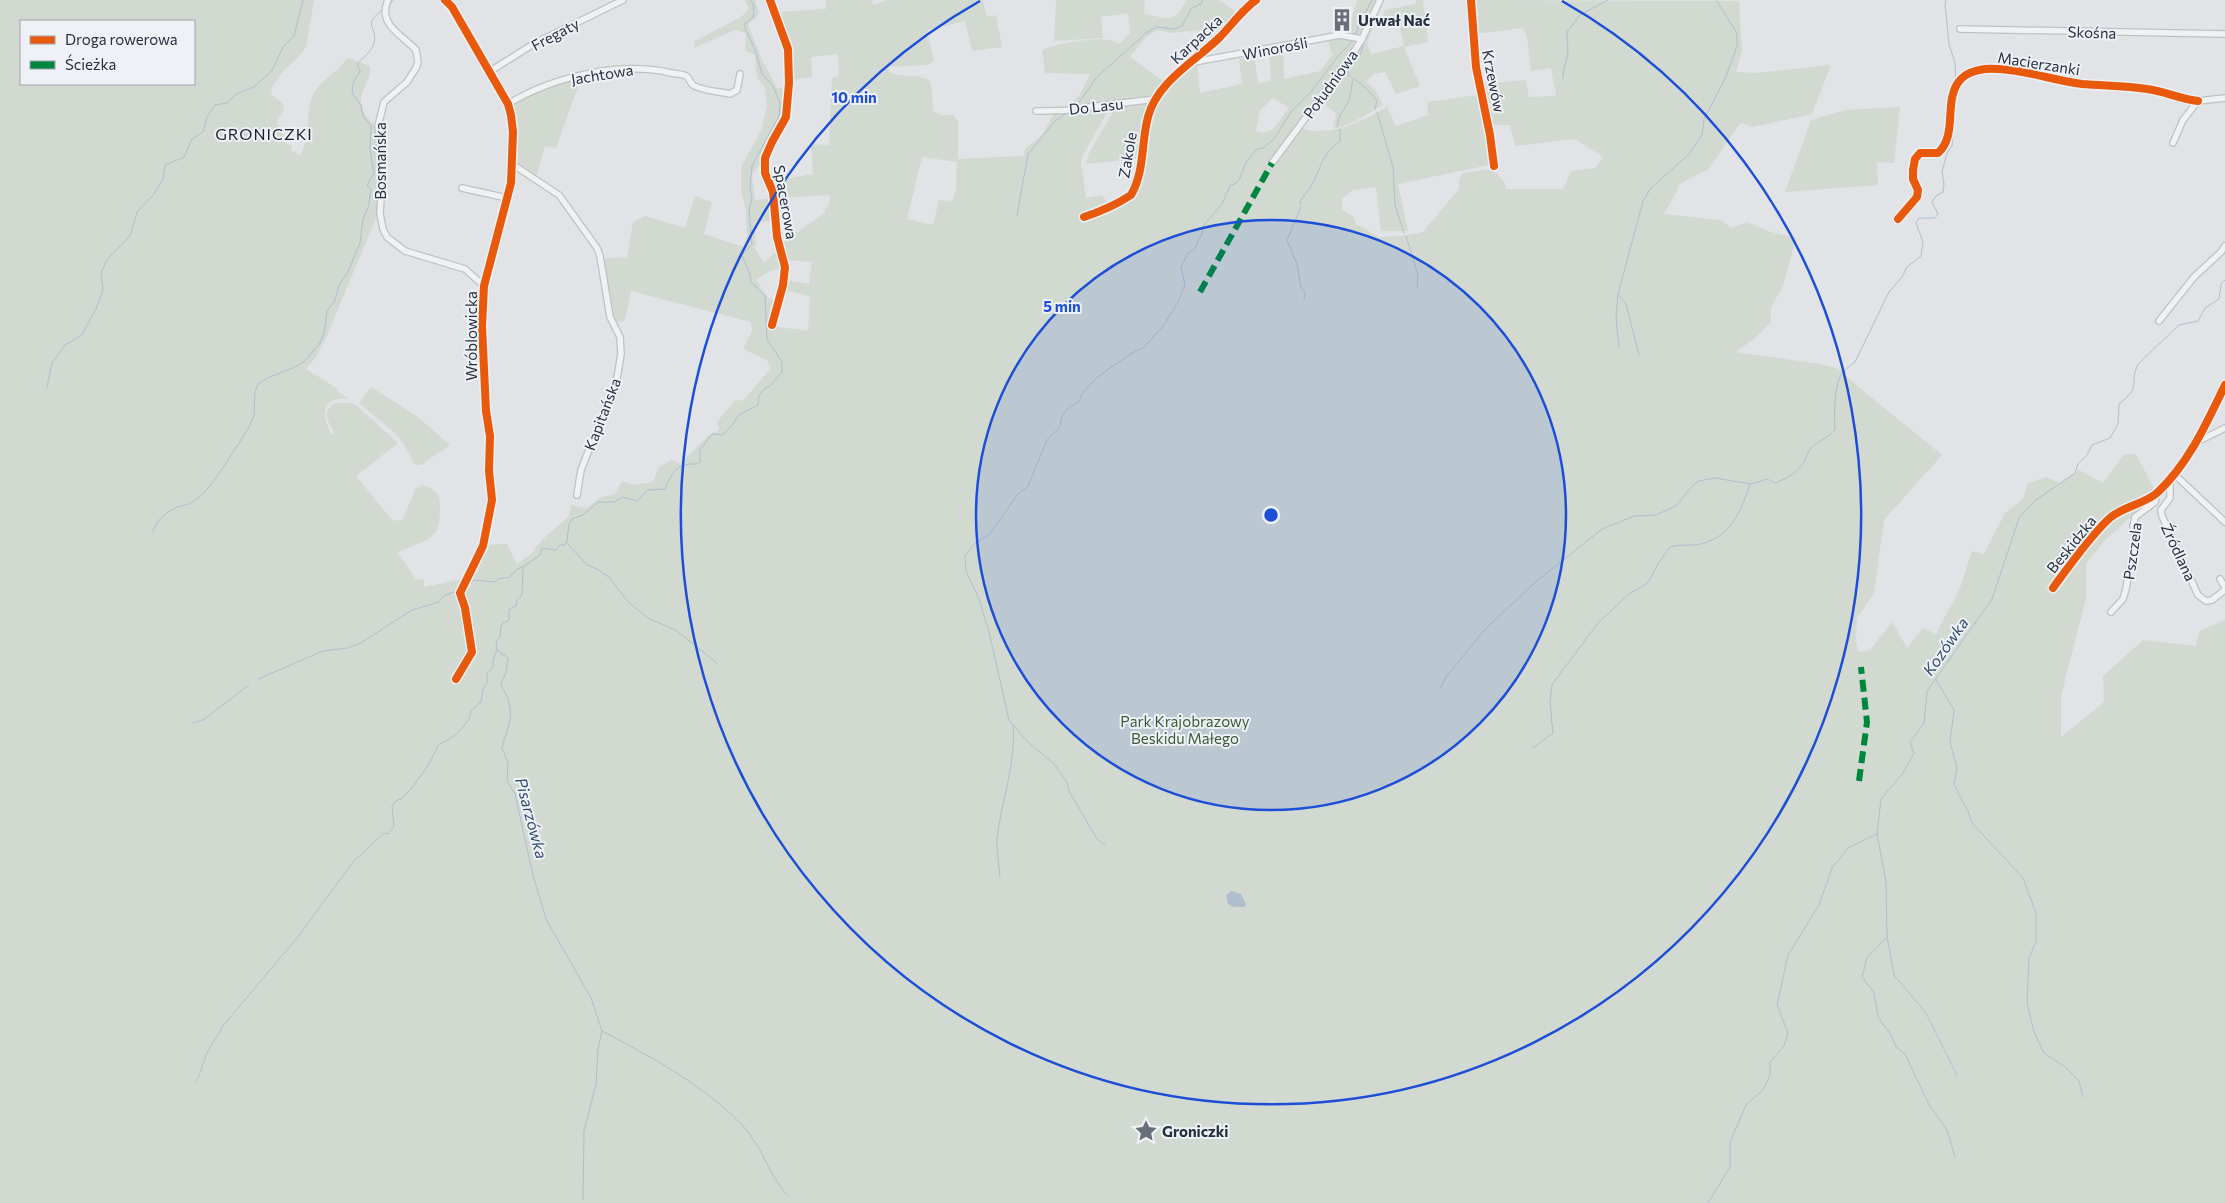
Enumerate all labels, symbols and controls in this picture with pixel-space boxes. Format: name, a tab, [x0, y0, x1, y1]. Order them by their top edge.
building icon: Urwał Nać	[1329, 7, 1355, 33]
street label: Karpacka	[1166, 11, 1226, 67]
place label: Urwał Nać	[1358, 11, 1430, 29]
street label: Fregaty	[528, 14, 582, 54]
legend	[20, 20, 195, 85]
street label: Skośna	[2067, 22, 2117, 42]
text: Droga rowerowa	[65, 30, 178, 48]
street label: Winorośli	[1241, 33, 1309, 63]
street label: Południowa	[1299, 46, 1361, 122]
street label: Krzewów	[1479, 48, 1509, 114]
street label: Macierzanki	[1997, 48, 2081, 78]
text: Ścieżka	[65, 54, 116, 73]
street label: Jachtowa	[570, 60, 634, 88]
text: 10 min	[831, 88, 877, 106]
street label: Do Lasu	[1068, 94, 1124, 118]
street label: Bosmańska	[371, 122, 389, 200]
district label: GRONICZKI	[215, 124, 313, 143]
street label: Zakole	[1114, 131, 1140, 179]
street label: Spacerowa	[771, 164, 801, 240]
street label: Wróblowicka	[462, 291, 480, 381]
text: 5 min	[1043, 297, 1081, 315]
street label: Kapitańska	[580, 375, 624, 453]
centre of rings	[1262, 506, 1280, 524]
street label: Beskidzka	[2042, 512, 2100, 576]
street label: Źródlana	[2158, 520, 2201, 584]
street label: Pszczela	[2119, 521, 2145, 581]
water label: Kozówka	[1918, 613, 1972, 679]
park label: Park Krajobrazowy Beskidu Małego	[1120, 712, 1250, 747]
water label: Pisarzówka	[512, 775, 552, 861]
place icon: Groniczki	[1133, 1118, 1159, 1144]
place label: Groniczki	[1162, 1122, 1229, 1140]

